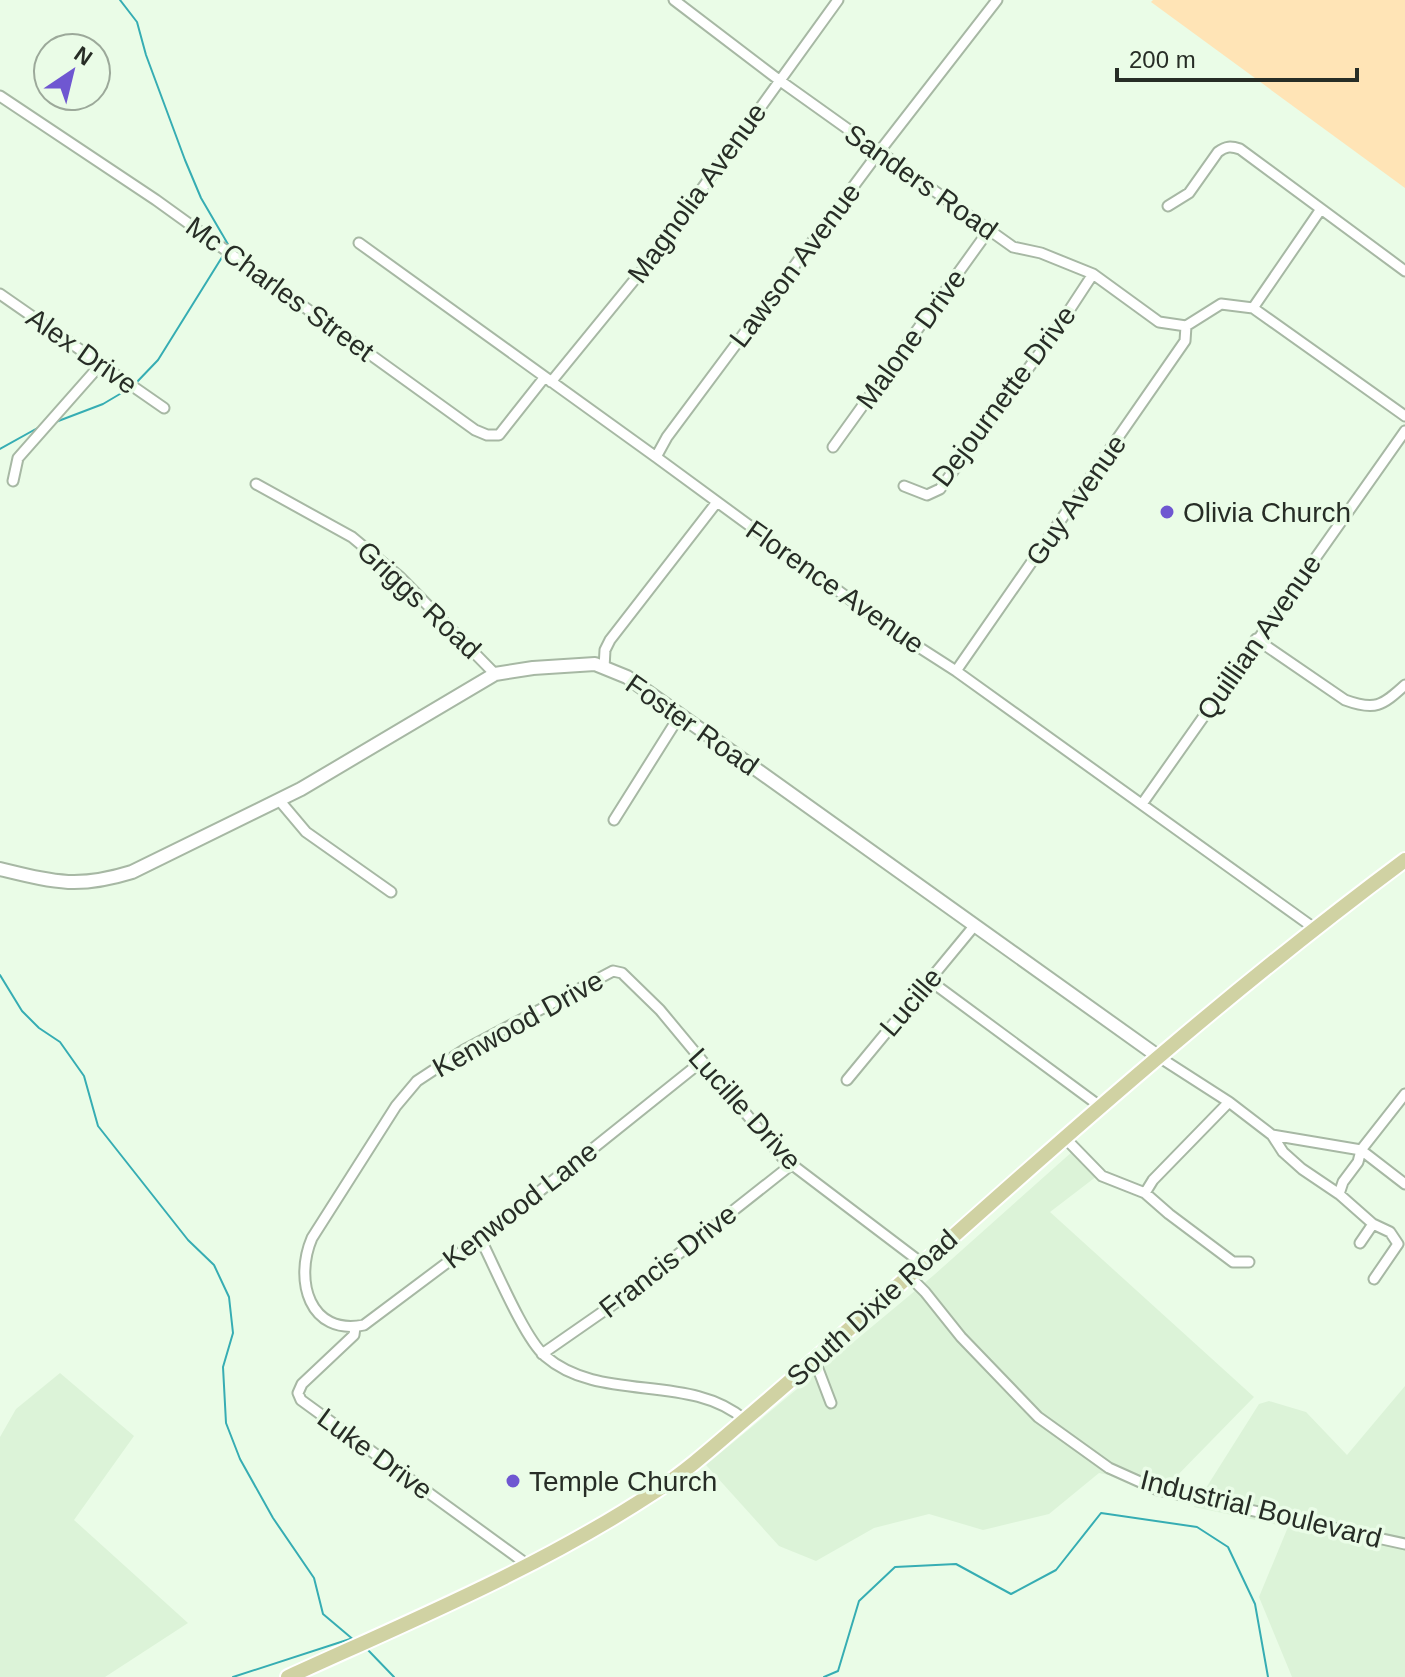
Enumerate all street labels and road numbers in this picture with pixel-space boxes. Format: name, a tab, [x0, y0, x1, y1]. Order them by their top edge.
street label: Magnolia Avenue	[621, 97, 773, 289]
street label: Sanders Road	[839, 118, 1003, 246]
street label: Lawson Avenue	[723, 177, 867, 353]
street label: Mc Charles Street	[180, 211, 380, 368]
street label: Malone Drive	[850, 263, 972, 415]
street label: Dejournette Drive	[926, 300, 1082, 492]
street label: Alex Drive	[21, 302, 143, 400]
street label: Guy Avenue	[1020, 429, 1132, 571]
street label: Florence Avenue	[740, 514, 930, 660]
street label: Griggs Road	[351, 535, 487, 665]
street label: Quillian Avenue	[1191, 549, 1327, 725]
street label: Foster Road	[620, 668, 764, 782]
street label: Lucille	[874, 962, 948, 1042]
street label: Kenwood Drive	[427, 964, 609, 1084]
street label: Lucille Drive	[682, 1042, 808, 1176]
street label: Kenwood Lane	[437, 1135, 603, 1275]
street label: Francis Drive	[593, 1198, 743, 1324]
street label: South Dixie Road	[781, 1224, 963, 1392]
street label: Luke Drive	[312, 1402, 438, 1506]
street label: Industrial Boulevard	[1137, 1464, 1385, 1554]

